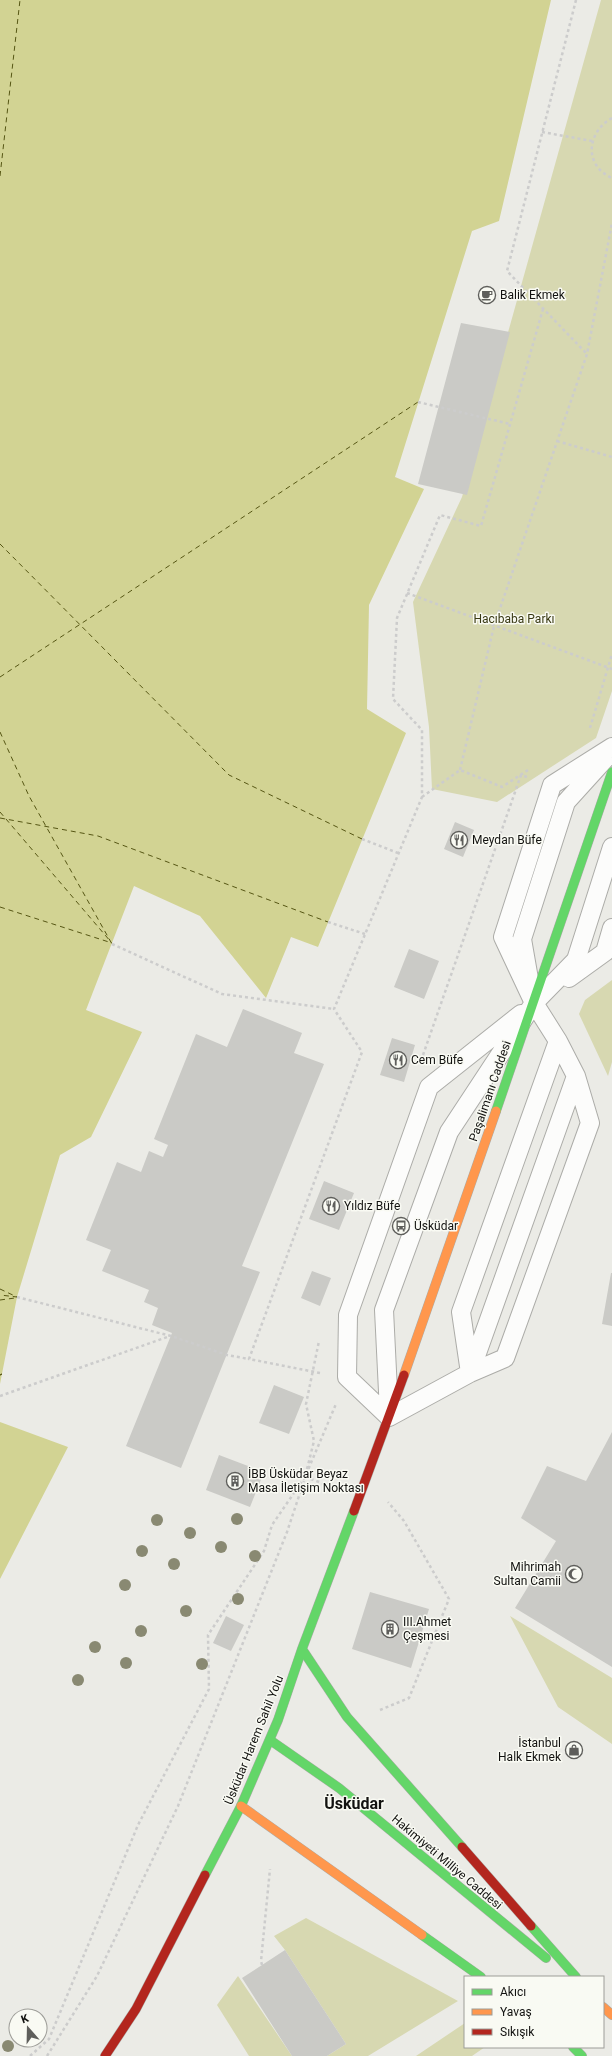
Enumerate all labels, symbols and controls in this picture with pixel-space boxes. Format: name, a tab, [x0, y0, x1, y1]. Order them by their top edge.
cafe icon: Balik Ekmek	[477, 285, 497, 305]
place label: Balik Ekmek	[500, 288, 566, 302]
park label: Hacıbaba Parkı	[474, 612, 555, 626]
restaurant icon: Meydan Büfe	[449, 830, 469, 850]
place label: Meydan Büfe	[472, 833, 542, 847]
street label: Paşalimanı Caddesi	[466, 1039, 514, 1143]
restaurant icon: Cem Büfe	[388, 1050, 408, 1070]
place label: Cem Büfe	[411, 1053, 463, 1067]
restaurant icon: Yıldız Büfe	[321, 1196, 341, 1216]
place label: Yıldız Büfe	[344, 1199, 400, 1213]
bus stop icon: Üsküdar	[391, 1216, 411, 1236]
place label: Üsküdar	[414, 1218, 458, 1233]
place label: İBB Üsküdar Beyaz Masa İletişim Noktası	[248, 1466, 364, 1495]
building icon: İBB Üsküdar Beyaz Masa İletişim Noktası	[225, 1471, 245, 1491]
place label: Mihrimah Sultan Camii	[494, 1560, 561, 1588]
mosque icon: Mihrimah Sultan Camii	[564, 1564, 584, 1584]
place label: III.Ahmet Çeşmesi	[403, 1615, 451, 1643]
building icon: III.Ahmet Çeşmesi	[380, 1619, 400, 1639]
street label: Üsküdar Harem Sahil Yolu	[221, 1673, 286, 1807]
place label: İstanbul Halk Ekmek	[498, 1735, 562, 1764]
shop icon: İstanbul Halk Ekmek	[564, 1740, 584, 1760]
district label: Üsküdar	[324, 1794, 384, 1813]
street label: Hakimiyeti Milliye Caddesi	[389, 1812, 505, 1912]
legend	[464, 1976, 604, 2048]
text: Akıcı	[500, 1985, 526, 1999]
text: Yavaş	[500, 2005, 532, 2019]
north arrow	[8, 2008, 48, 2048]
text: K	[19, 2011, 31, 2026]
text: Sıkışık	[500, 2025, 535, 2039]

